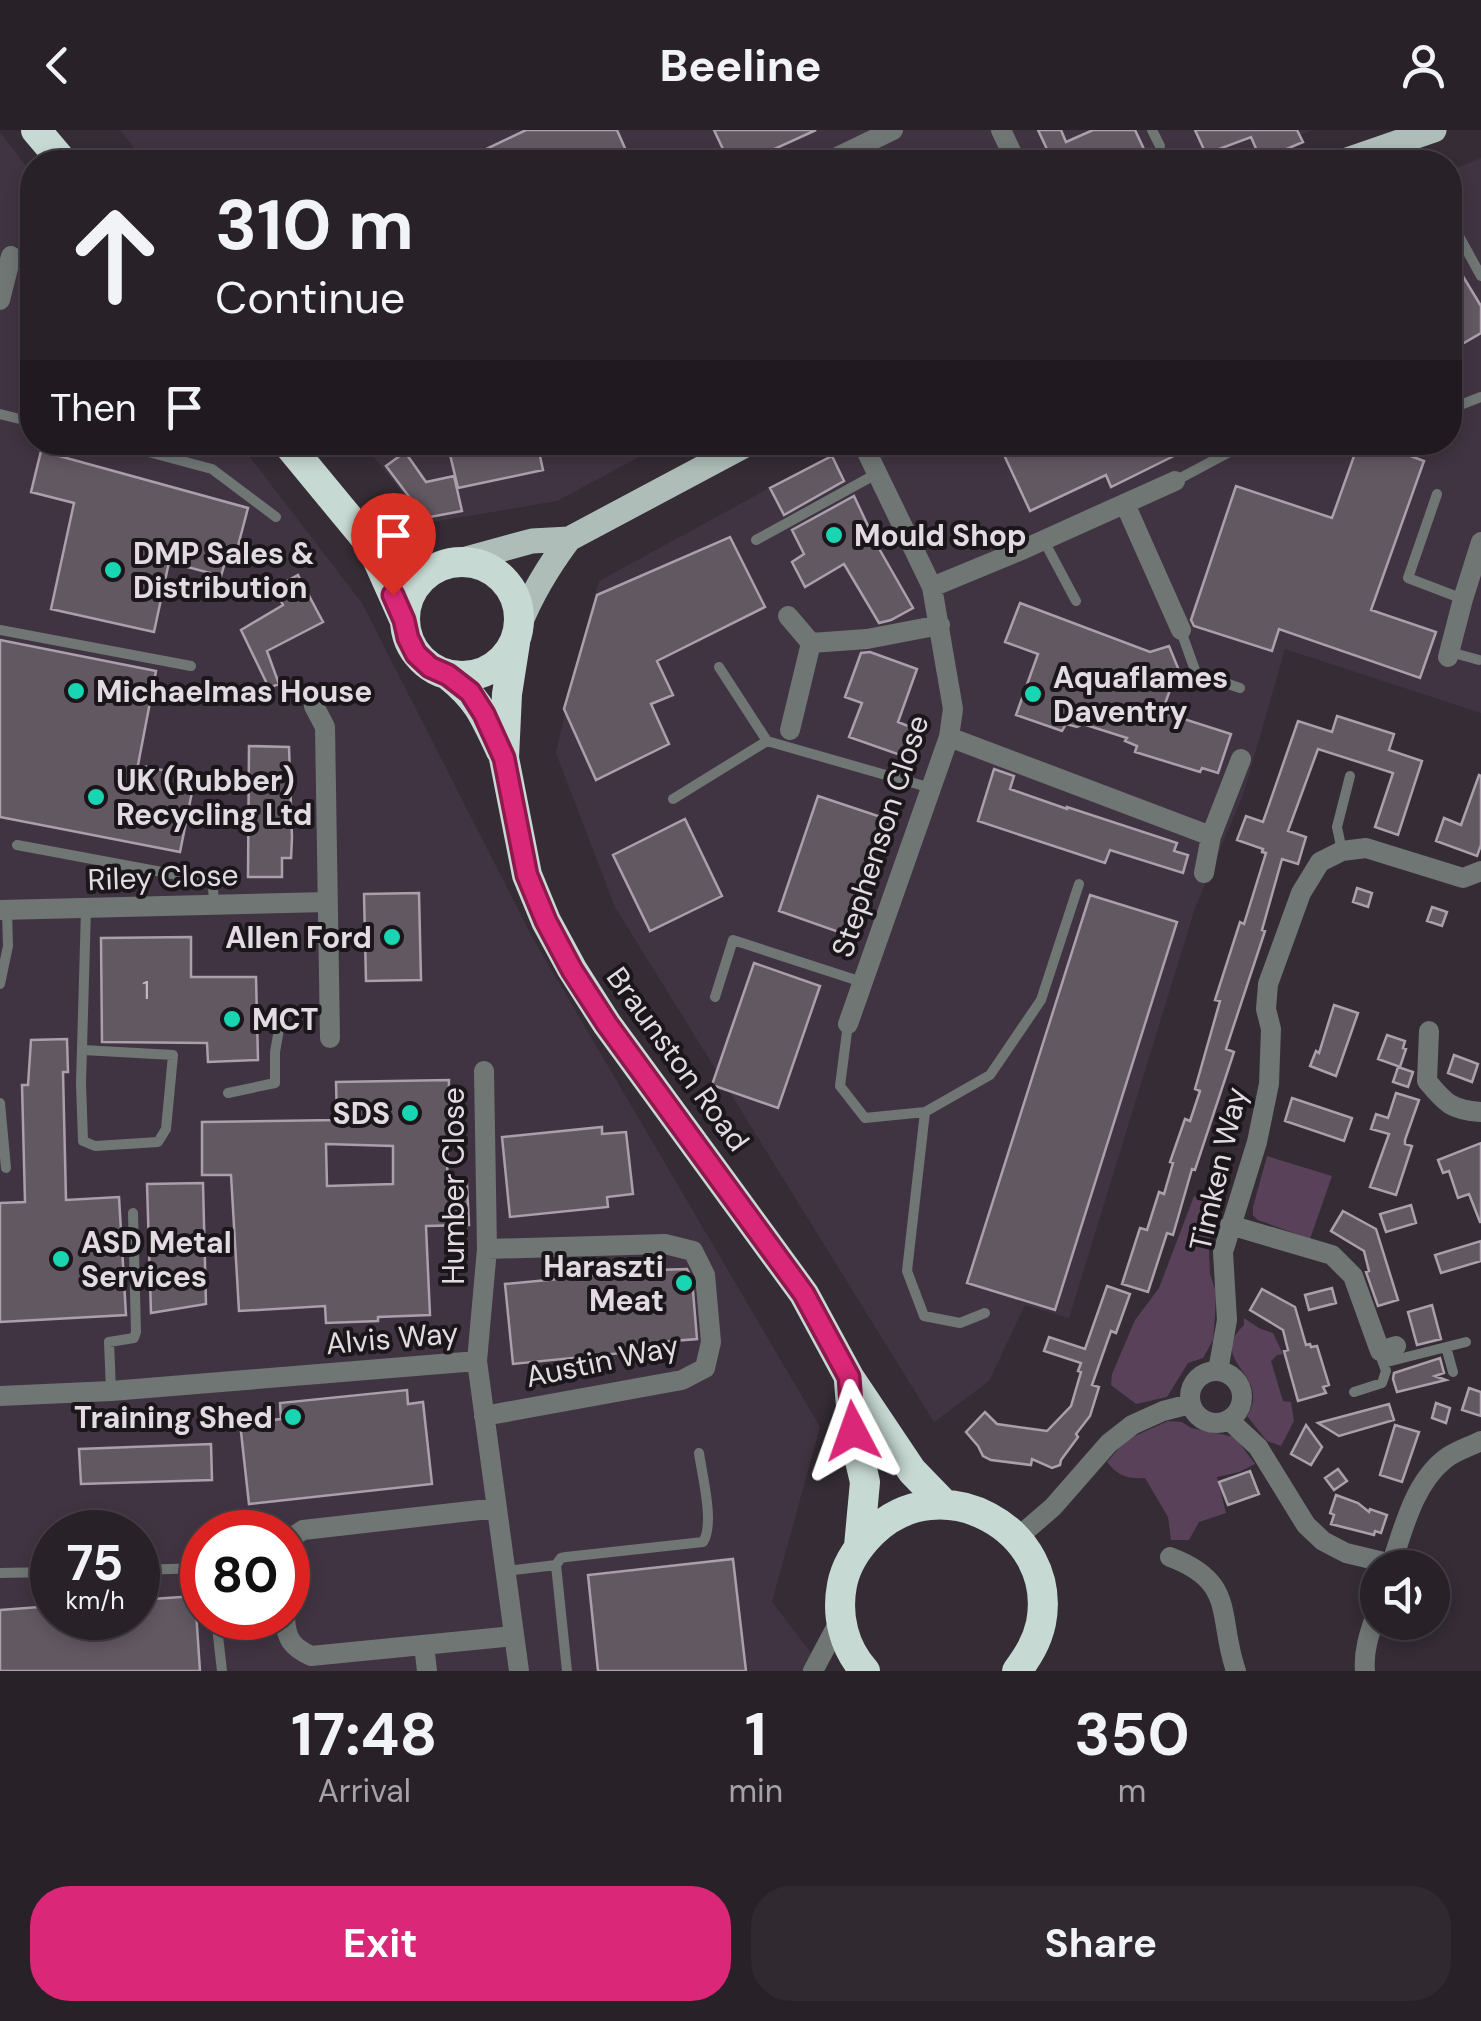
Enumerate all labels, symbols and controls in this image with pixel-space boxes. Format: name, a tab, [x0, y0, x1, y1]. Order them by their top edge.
text: Beeline	[659, 36, 822, 95]
icon: back	[30, 38, 85, 93]
icon: person	[1396, 38, 1451, 93]
text: 310 m	[215, 180, 414, 271]
icon: ahead	[50, 190, 180, 320]
text: Continue	[215, 268, 405, 327]
icon: arrive	[157, 380, 212, 435]
text: Then	[50, 383, 137, 433]
pin	[351, 493, 436, 596]
icon: arrive	[366, 508, 421, 563]
place label: Mould Shop	[854, 516, 1027, 555]
marker: Mould Shop	[823, 524, 845, 546]
place label: DMP Sales & Distribution	[133, 534, 314, 607]
marker: DMP Sales & Distribution	[102, 559, 124, 581]
place label: Aquaflames Daventry	[1053, 658, 1228, 731]
place label: Michaelmas House	[96, 672, 372, 711]
marker: Michaelmas House	[65, 680, 87, 702]
marker: Aquaflames Daventry	[1022, 683, 1044, 705]
street label: Stephenson Close	[822, 710, 938, 962]
place label: UK (Rubber) Recycling Ltd	[116, 761, 313, 834]
marker: UK (Rubber) Recycling Ltd	[85, 786, 107, 808]
street label: Riley Close	[87, 855, 239, 899]
place label: Allen Ford	[225, 918, 372, 957]
marker: Allen Ford	[381, 926, 403, 948]
street label: Braunston Road	[598, 959, 758, 1159]
house number: 1	[142, 974, 150, 1007]
place label: MCT	[252, 1000, 319, 1039]
marker: MCT	[221, 1008, 243, 1030]
street label: Timken Way	[1180, 1083, 1256, 1255]
street label: Humber Close	[434, 1087, 473, 1285]
place label: SDS	[333, 1094, 390, 1133]
marker: SDS	[399, 1102, 421, 1124]
place label: ASD Metal Services	[81, 1223, 232, 1296]
place label: Haraszti Meat	[543, 1247, 664, 1320]
marker: ASD Metal Services	[50, 1248, 72, 1270]
marker: Haraszti Meat	[673, 1272, 695, 1294]
street label: Alvis Way	[324, 1313, 460, 1363]
street label: Austin Way	[522, 1326, 682, 1396]
position arrow	[801, 1379, 905, 1483]
place label: Training Shed	[74, 1398, 273, 1437]
marker: Training Shed	[282, 1406, 304, 1428]
speed limit sign: 80	[180, 1510, 310, 1640]
text: 75	[67, 1530, 123, 1596]
map controls	[1360, 1550, 1450, 1640]
button: sound	[1360, 1550, 1450, 1640]
text: km/h	[65, 1584, 125, 1617]
text: 17:48	[291, 1695, 437, 1774]
text: 1	[745, 1695, 767, 1774]
text: 350	[1074, 1695, 1190, 1774]
text: Arrival	[318, 1770, 411, 1812]
text: min	[728, 1770, 783, 1812]
text: m	[1118, 1770, 1146, 1812]
button: Exit	[30, 1886, 731, 2001]
button: Share	[751, 1886, 1451, 2001]

